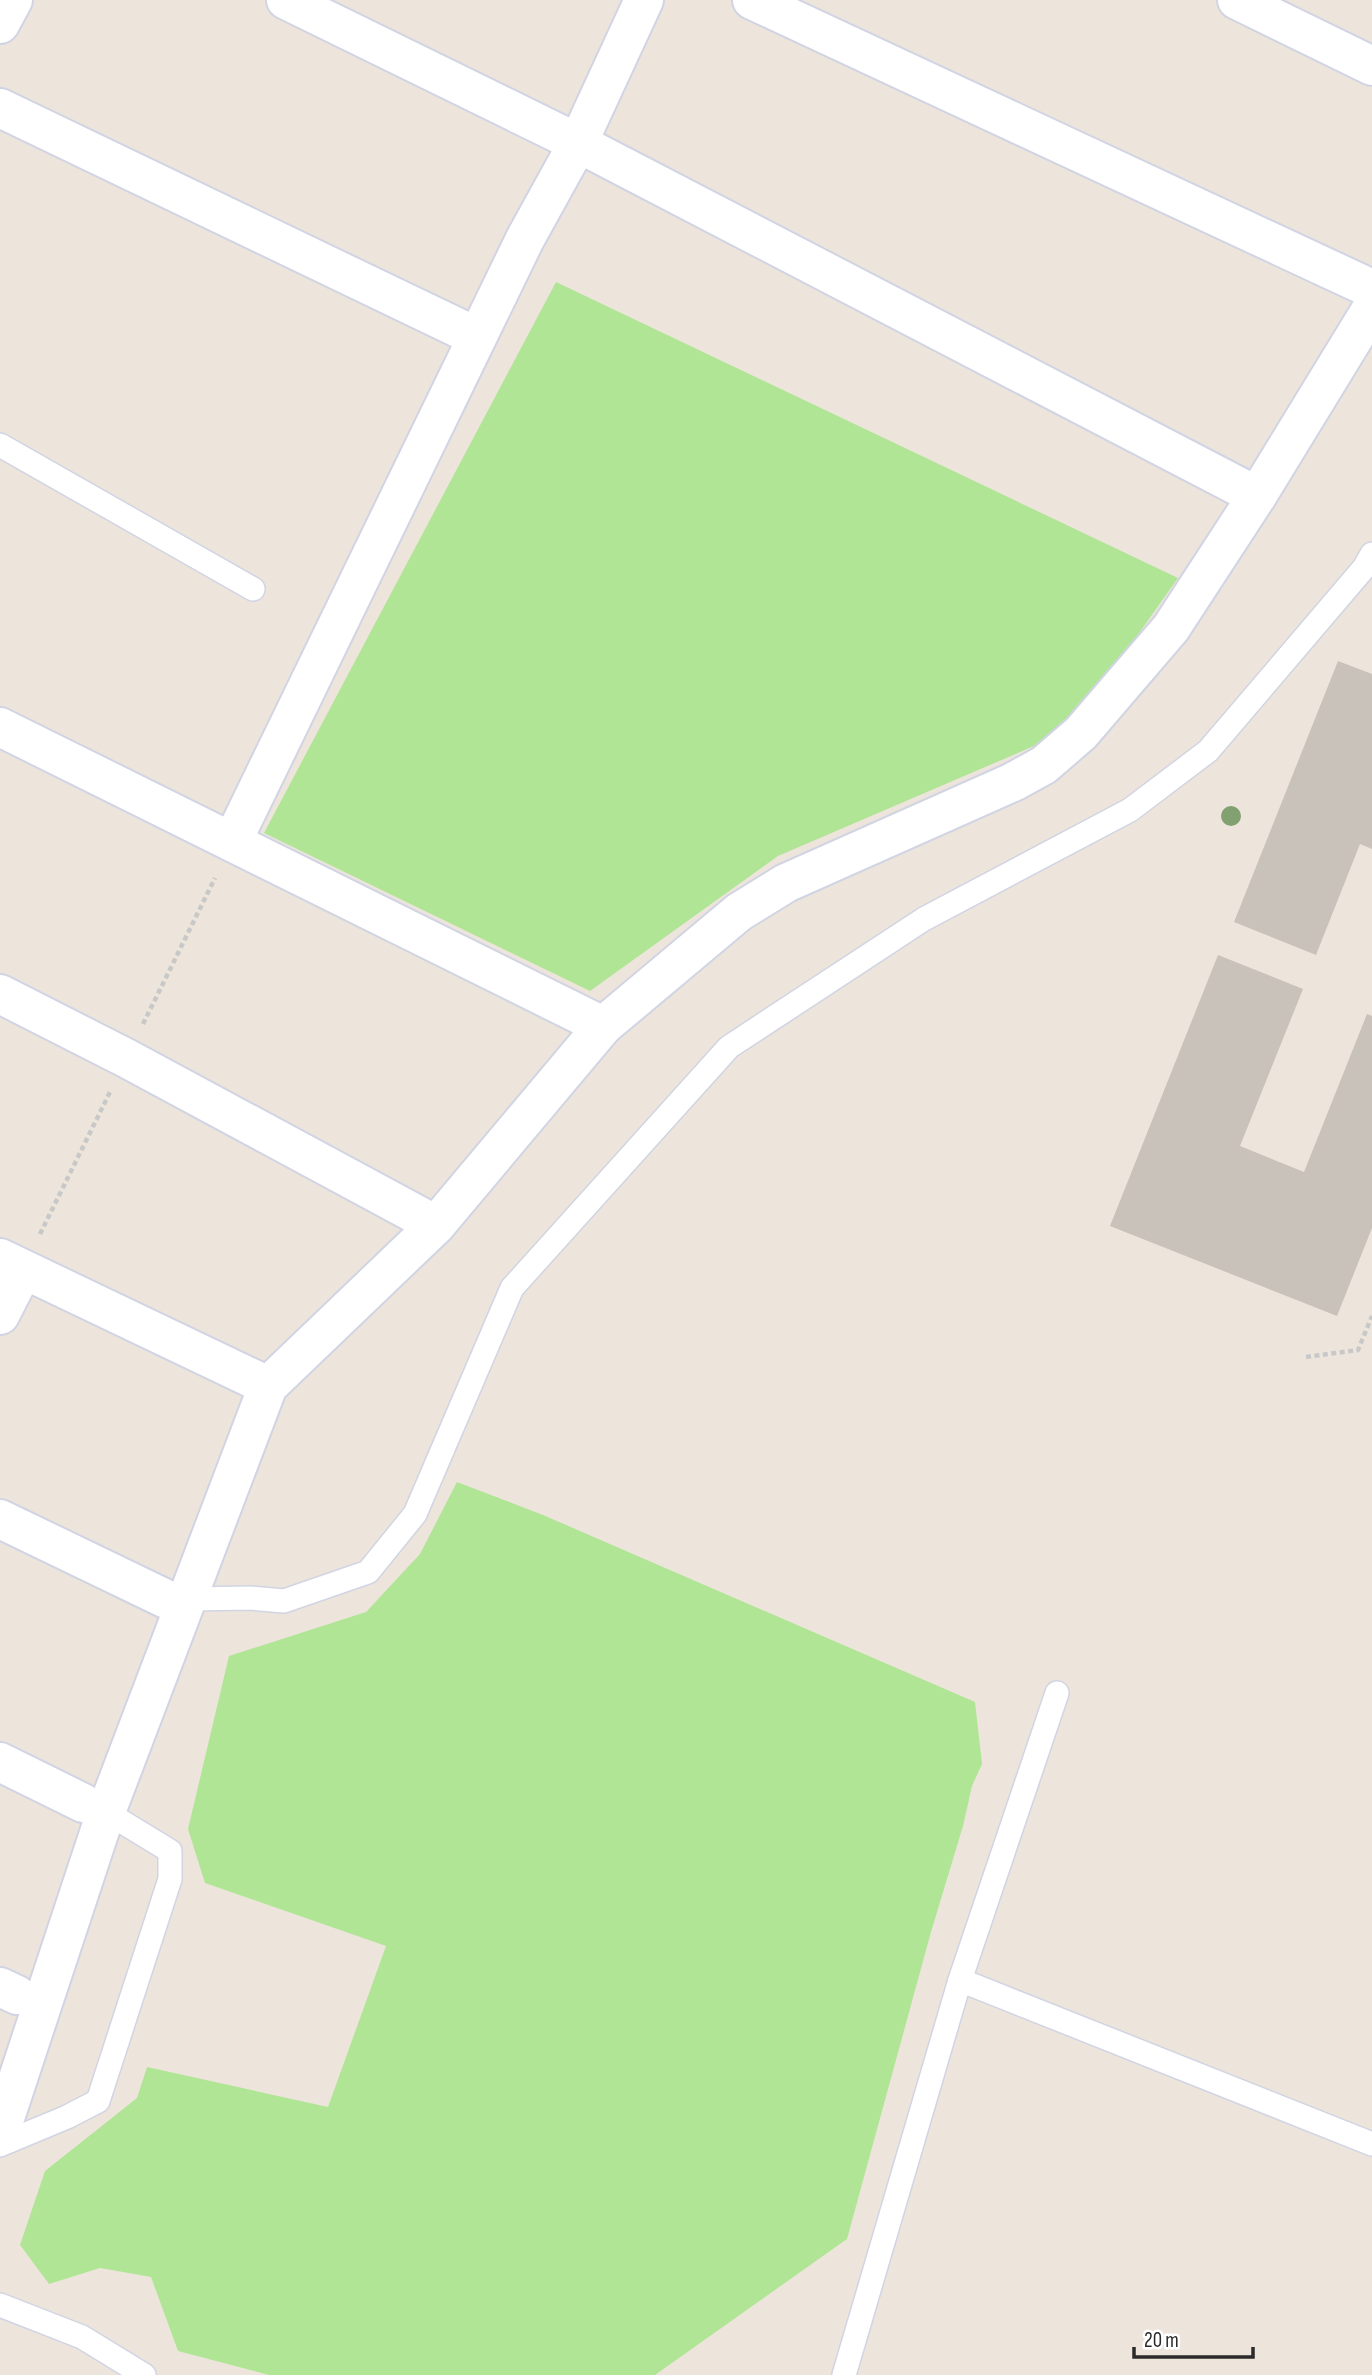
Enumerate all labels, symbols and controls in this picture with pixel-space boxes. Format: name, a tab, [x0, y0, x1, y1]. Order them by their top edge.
scale bar	[1134, 2316, 1253, 2360]
text: 20 m	[1144, 2328, 1179, 2353]

